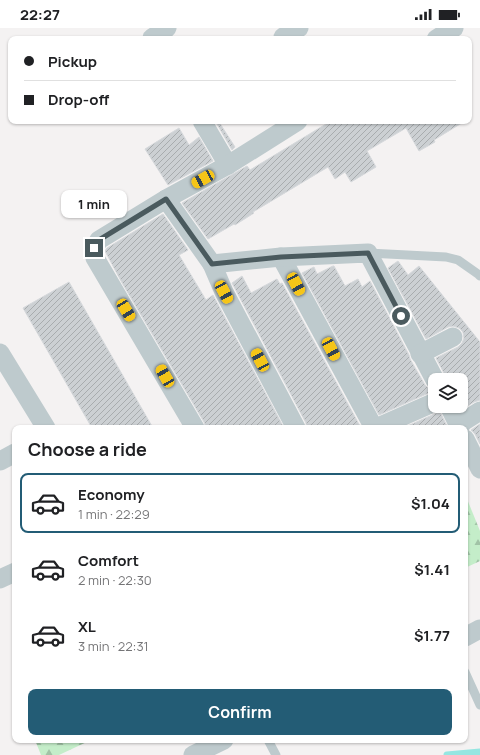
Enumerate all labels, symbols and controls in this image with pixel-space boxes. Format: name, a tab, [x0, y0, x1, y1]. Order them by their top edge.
text: 22:27	[20, 4, 60, 25]
text: Pickup	[48, 51, 97, 72]
text: Drop-off	[48, 89, 109, 110]
car	[190, 168, 216, 190]
callout: 1 min	[61, 190, 127, 218]
text: 1 min	[78, 195, 110, 213]
route end	[85, 239, 103, 257]
car	[285, 271, 307, 297]
car	[213, 279, 235, 305]
car	[115, 297, 137, 323]
route start	[392, 307, 410, 325]
car	[320, 336, 342, 362]
car	[249, 347, 271, 373]
car	[154, 363, 176, 389]
map controls	[428, 373, 468, 413]
button: layers	[428, 373, 468, 413]
text: Choose a ride	[28, 437, 147, 461]
text: Economy	[78, 484, 145, 505]
icon: car	[30, 485, 66, 521]
text: $1.04	[411, 493, 450, 514]
text: 1 min · 22:29	[78, 505, 150, 523]
text: Comfort	[78, 550, 139, 571]
icon: car	[30, 551, 66, 587]
text: $1.41	[414, 559, 450, 580]
text: 2 min · 22:30	[78, 571, 152, 589]
text: XL	[78, 616, 96, 637]
icon: car	[30, 617, 66, 653]
text: $1.77	[414, 625, 450, 646]
text: 3 min · 22:31	[78, 637, 149, 655]
button: Confirm	[28, 689, 452, 735]

